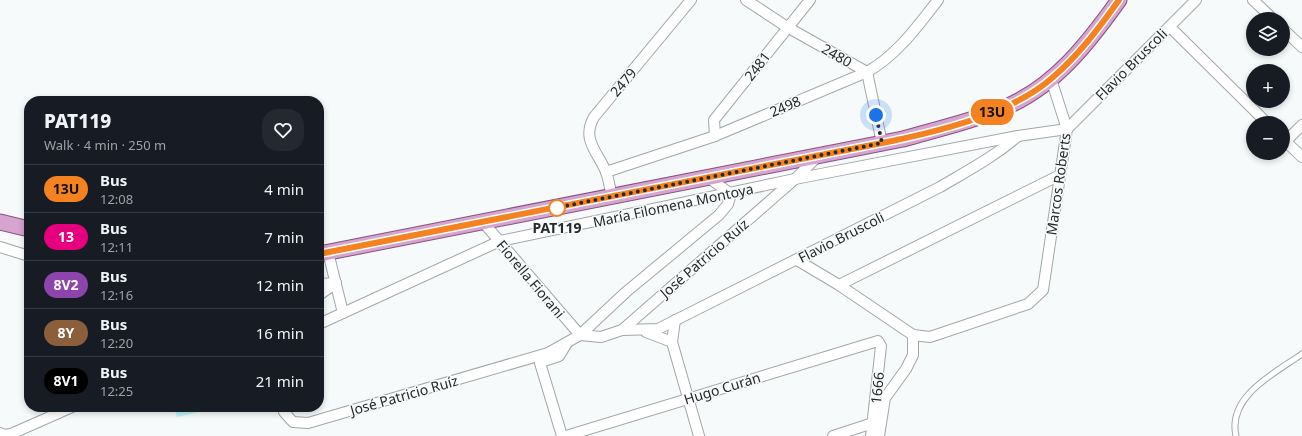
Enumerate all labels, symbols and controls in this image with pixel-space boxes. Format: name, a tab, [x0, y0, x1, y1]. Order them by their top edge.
map controls	[1246, 12, 1290, 160]
button: layers	[1246, 12, 1290, 56]
street label: Flavio Bruscoli	[1091, 24, 1171, 104]
street label: 2480	[818, 39, 856, 71]
street label: 2481	[740, 48, 774, 84]
street label: 2479	[605, 64, 641, 100]
button: +	[1246, 64, 1290, 108]
street label: 2498	[767, 91, 803, 121]
line badge: 13U	[969, 99, 1015, 125]
text: 13U	[979, 102, 1005, 121]
your location	[866, 105, 886, 125]
text: PAT119	[44, 108, 111, 134]
button: heart	[262, 109, 304, 151]
button: −	[1246, 116, 1290, 160]
street label: Marcos Roberts	[1041, 131, 1075, 236]
text: Walk · 4 min · 250 m	[44, 136, 166, 154]
text: Bus	[100, 170, 127, 190]
text: 13U	[53, 179, 79, 198]
text: 4 min	[264, 179, 304, 199]
street label: María Filomena Montoya	[591, 179, 755, 231]
text: 12:08	[100, 190, 133, 208]
marker: PAT119	[548, 199, 566, 217]
street label: Flavio Bruscoli	[795, 207, 887, 267]
street label: José Patricio Ruíz	[654, 214, 753, 303]
text: Bus	[100, 218, 127, 238]
place label: PAT119	[533, 218, 581, 237]
text: 13	[58, 227, 74, 246]
text: 7 min	[264, 227, 304, 247]
street label: Fiorella Fiorani	[493, 236, 569, 322]
text: 12:11	[100, 238, 133, 256]
text: Bus	[100, 266, 127, 286]
text: 8V2	[53, 275, 79, 294]
text: 12 min	[256, 275, 304, 295]
text: 12:16	[100, 286, 133, 304]
text: Bus	[100, 314, 127, 334]
text: 8Y	[58, 323, 74, 342]
text: 16 min	[256, 323, 304, 343]
text: 12:20	[100, 334, 133, 352]
text: Bus	[100, 362, 127, 382]
street label: Hugo Curán	[681, 367, 763, 409]
street label: José Patricio Ruíz	[346, 370, 461, 420]
text: 8V1	[53, 371, 79, 390]
text: 21 min	[256, 371, 304, 391]
street label: 1666	[866, 371, 888, 405]
text: 12:25	[100, 382, 133, 400]

